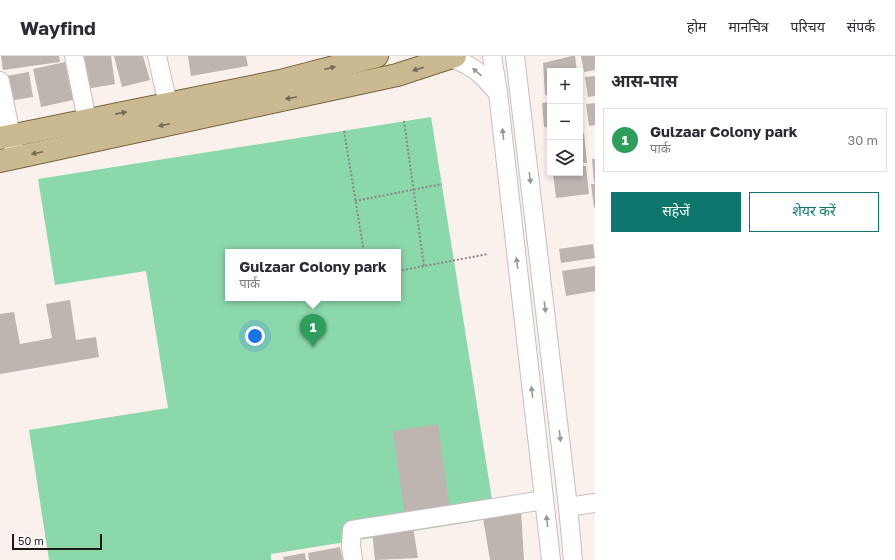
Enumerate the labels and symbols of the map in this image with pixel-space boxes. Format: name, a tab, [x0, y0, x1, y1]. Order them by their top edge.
one-way arrow	[324, 65, 336, 71]
one-way arrow	[411, 66, 423, 72]
one-way arrow	[472, 67, 483, 76]
one-way arrow	[285, 95, 297, 101]
one-way arrow	[114, 110, 127, 116]
one-way arrow	[158, 123, 170, 129]
one-way arrow	[499, 128, 506, 140]
one-way arrow	[31, 150, 43, 156]
one-way arrow	[526, 172, 533, 184]
one-way arrow	[514, 257, 521, 269]
one-way arrow	[542, 301, 548, 313]
pin: 1	[300, 314, 326, 347]
your location	[245, 326, 265, 346]
one-way arrow	[529, 386, 535, 398]
one-way arrow	[557, 430, 563, 442]
one-way arrow	[544, 515, 550, 527]
scale bar	[12, 532, 102, 551]

